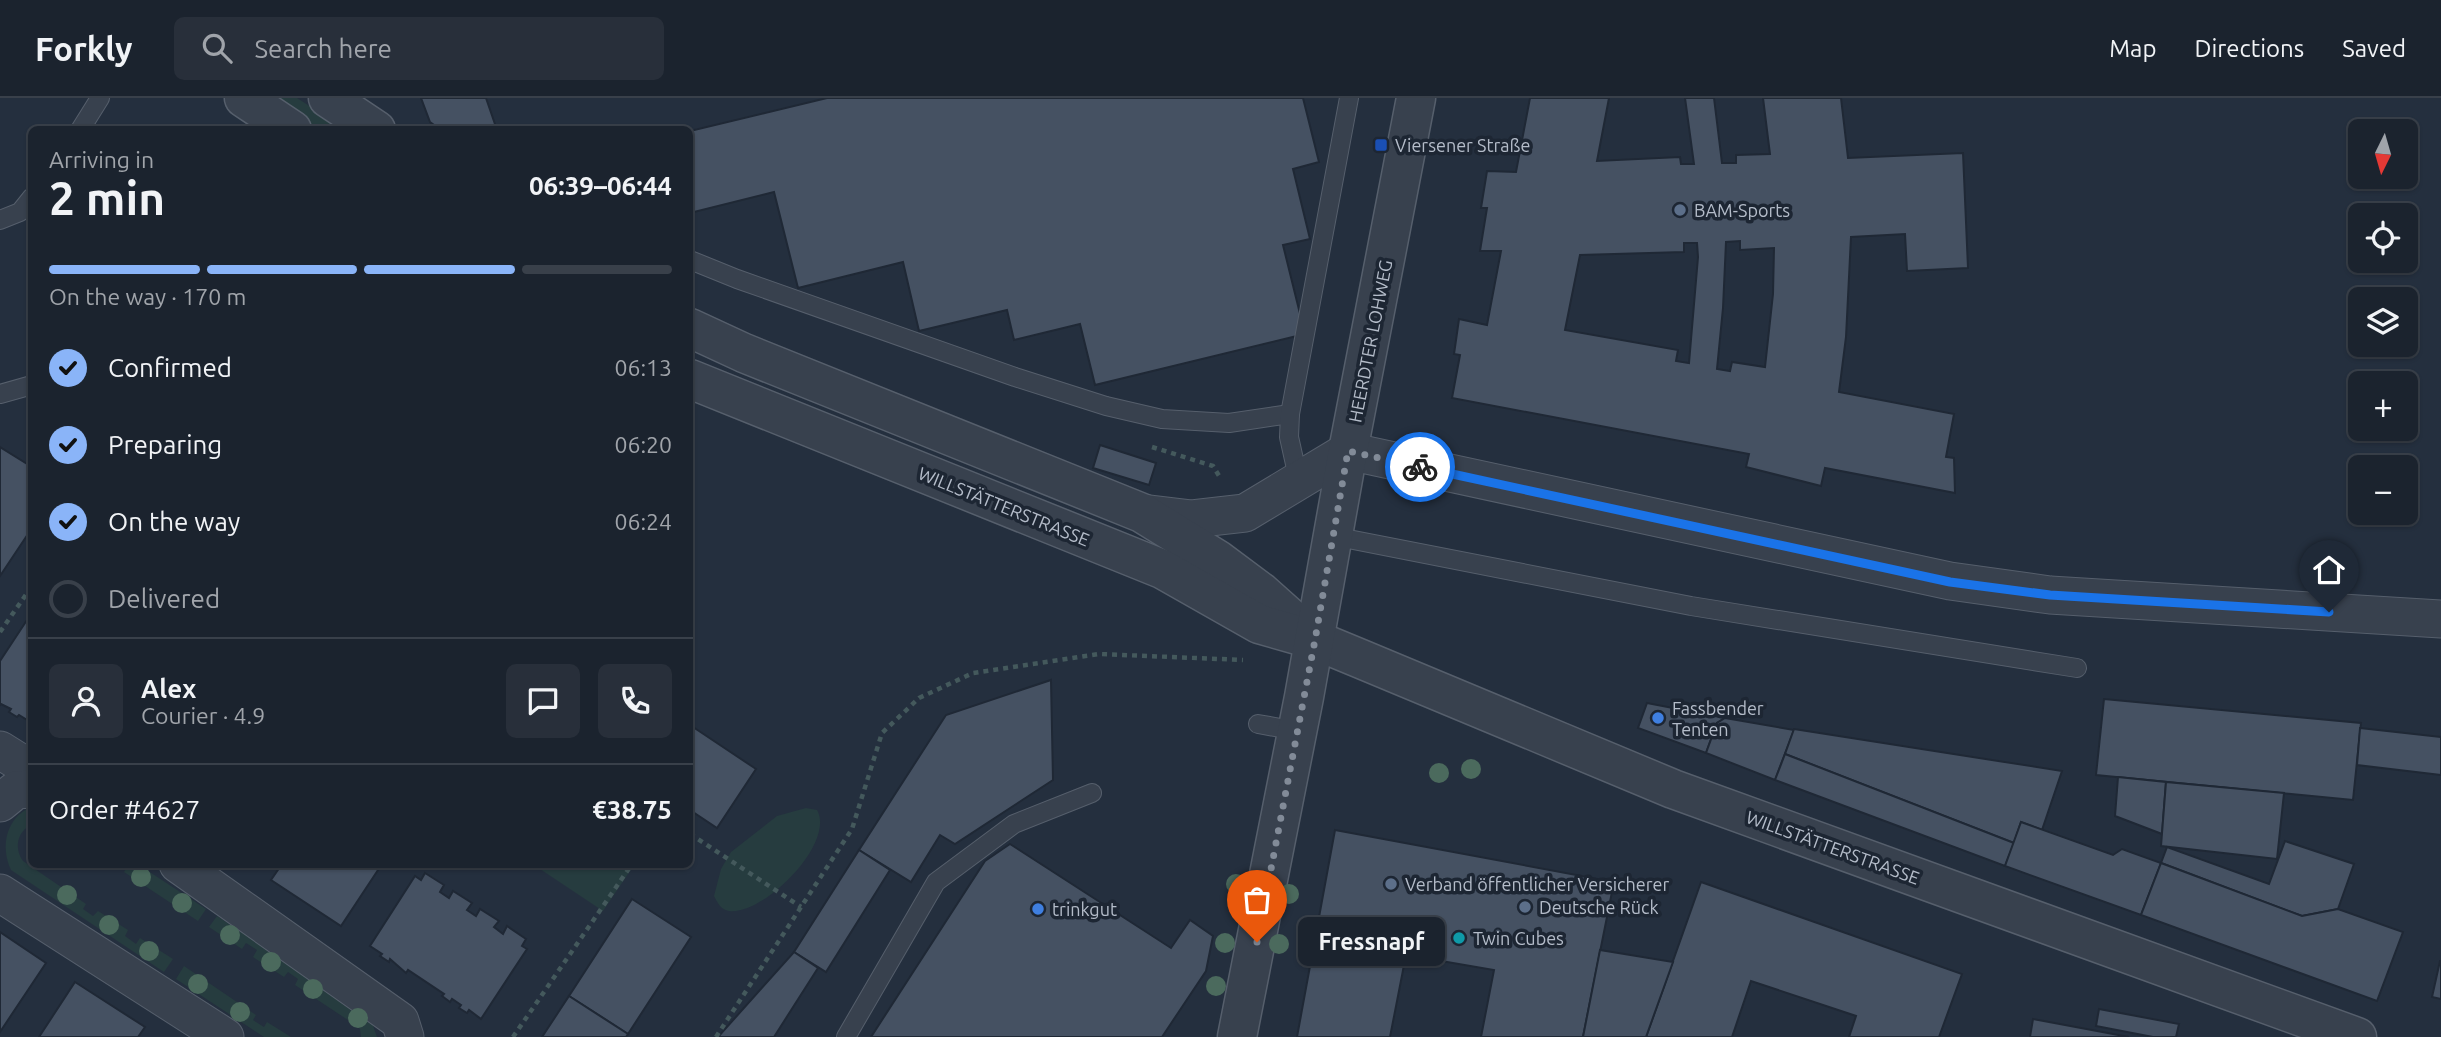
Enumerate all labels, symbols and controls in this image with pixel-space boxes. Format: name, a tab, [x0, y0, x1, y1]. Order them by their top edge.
search box	[174, 17, 664, 80]
icon: search	[198, 29, 236, 67]
text: Forkly	[35, 30, 132, 67]
text: Search here	[254, 34, 392, 63]
text: Map	[2109, 35, 2156, 62]
text: Directions	[2194, 35, 2304, 62]
text: Saved	[2342, 35, 2406, 62]
north arrow	[2348, 119, 2418, 189]
map controls	[2348, 119, 2418, 525]
place label: Viersener Straße	[1395, 135, 1530, 155]
marker: Viersener Straße	[1373, 137, 1389, 153]
text: Arriving in	[49, 147, 154, 172]
text: 06:39–06:44	[529, 171, 672, 200]
text: 2 min	[49, 172, 165, 224]
place label: BAM-Sports	[1694, 200, 1790, 220]
marker: BAM-Sports	[1672, 202, 1688, 218]
button: locate	[2348, 203, 2418, 273]
street label: HEERDTER LOHWEG	[1344, 258, 1396, 424]
text: On the way · 170 m	[49, 284, 246, 309]
button: layers	[2348, 287, 2418, 357]
icon: check	[49, 349, 87, 387]
text: Confirmed	[108, 353, 232, 382]
text: 06:13	[614, 355, 672, 380]
button: +	[2348, 371, 2418, 441]
icon: check	[49, 426, 87, 464]
text: Preparing	[108, 430, 222, 459]
text: 06:20	[614, 432, 672, 457]
courier	[1385, 432, 1455, 502]
icon: bike	[1401, 448, 1439, 486]
button: −	[2348, 455, 2418, 525]
street label: WILLSTÄTTERSTRASSE	[916, 462, 1092, 550]
icon: check	[49, 503, 87, 541]
text: On the way	[108, 507, 240, 536]
text: 06:24	[614, 509, 672, 534]
pin	[2299, 540, 2359, 612]
icon: home	[2310, 551, 2348, 589]
text: Delivered	[108, 584, 220, 613]
button: person	[49, 664, 123, 738]
button: chat	[506, 664, 580, 738]
button: phone	[598, 664, 672, 738]
text: Alex	[141, 674, 196, 703]
place label: Fassbender Tenten	[1672, 698, 1764, 739]
text: Courier · 4.9	[141, 703, 265, 728]
marker: Fassbender Tenten	[1650, 710, 1666, 726]
text: Order #4627	[49, 795, 200, 824]
text: €38.75	[592, 795, 672, 824]
street label: WILLSTÄTTERSTRASSE	[1744, 806, 1922, 888]
pin	[1227, 870, 1287, 942]
place label: Verband öffentlicher Versicherer	[1405, 874, 1669, 894]
marker: Verband öffentlicher Versicherer	[1383, 876, 1399, 892]
icon: bag	[1238, 881, 1276, 919]
place label: Deutsche Rück	[1539, 897, 1658, 917]
place label: trinkgut	[1052, 899, 1117, 919]
marker: Deutsche Rück	[1517, 899, 1533, 915]
marker: trinkgut	[1030, 901, 1046, 917]
callout: Fressnapf	[1299, 918, 1446, 966]
place label: Twin Cubes	[1473, 928, 1564, 948]
text: Fressnapf	[1319, 929, 1424, 954]
marker: Twin Cubes	[1451, 930, 1467, 946]

